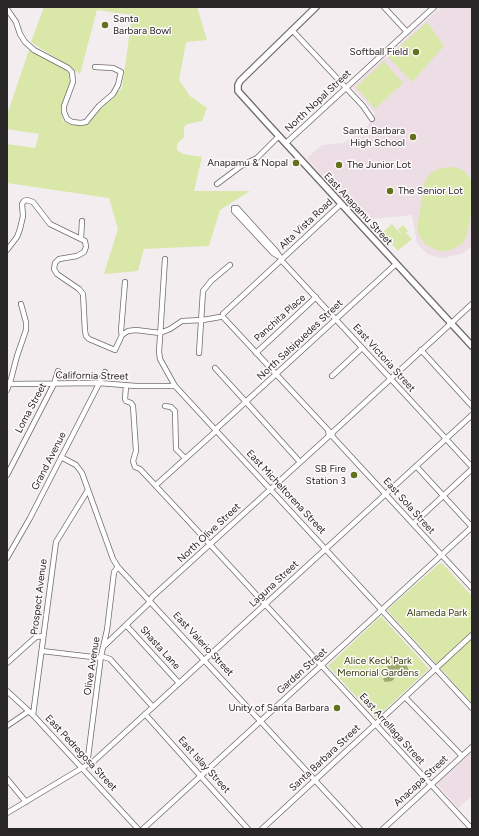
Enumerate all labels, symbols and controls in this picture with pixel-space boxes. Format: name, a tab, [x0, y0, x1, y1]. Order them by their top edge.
place label: Santa Barbara Bowl	[113, 13, 171, 36]
marker: Santa Barbara Bowl	[100, 20, 110, 30]
place label: Softball Field	[349, 46, 408, 58]
marker: Softball Field	[411, 47, 421, 57]
street label: North Nopal Street	[282, 67, 354, 135]
place label: Santa Barbara High School	[343, 125, 405, 148]
marker: Santa Barbara High School	[408, 132, 418, 142]
place label: Anapamu & Nopal	[207, 157, 288, 169]
marker: Anapamu & Nopal	[291, 158, 301, 168]
place label: The Junior Lot	[347, 159, 411, 171]
marker: The Junior Lot	[334, 160, 344, 170]
street label: East Anapamu Street	[321, 170, 395, 248]
place label: The Senior Lot	[398, 185, 463, 197]
marker: The Senior Lot	[385, 186, 395, 196]
street label: Alta Vista Road	[277, 196, 335, 252]
street label: Panchita Place	[252, 292, 308, 344]
street label: North Salsipuedes Street	[255, 297, 345, 383]
street label: East Victoria Street	[350, 322, 418, 394]
street label: California Street	[55, 369, 129, 383]
street label: Loma Street	[13, 381, 49, 435]
street label: Grand Avenue	[29, 430, 69, 492]
street label: East Micheltorena Street	[244, 447, 328, 537]
place label: SB Fire Station 3	[306, 463, 346, 486]
marker: SB Fire Station 3	[349, 470, 359, 480]
street label: East Sola Street	[381, 475, 437, 537]
street label: North Olive Street	[175, 501, 243, 565]
street label: Prospect Avenue	[28, 558, 50, 636]
street label: Laguna Street	[247, 558, 301, 610]
park label: Alameda Park	[407, 607, 467, 619]
street label: East Valerio Street	[170, 609, 236, 679]
street label: Shasta Lane	[137, 624, 183, 672]
street label: Olive Avenue	[81, 636, 103, 696]
street label: Garden Street	[274, 645, 330, 697]
park label: Alice Keck Park Memorial Gardens	[337, 655, 419, 678]
street label: East Arrellaga Street	[357, 691, 427, 767]
place label: Unity of Santa Barbara	[228, 702, 329, 714]
marker: Unity of Santa Barbara	[332, 703, 342, 713]
street label: East Pedregosa Street	[43, 712, 119, 794]
street label: Santa Barbara Street	[287, 722, 363, 794]
street label: East Islay Street	[175, 734, 233, 796]
street label: Anacapa Street	[392, 753, 450, 809]

